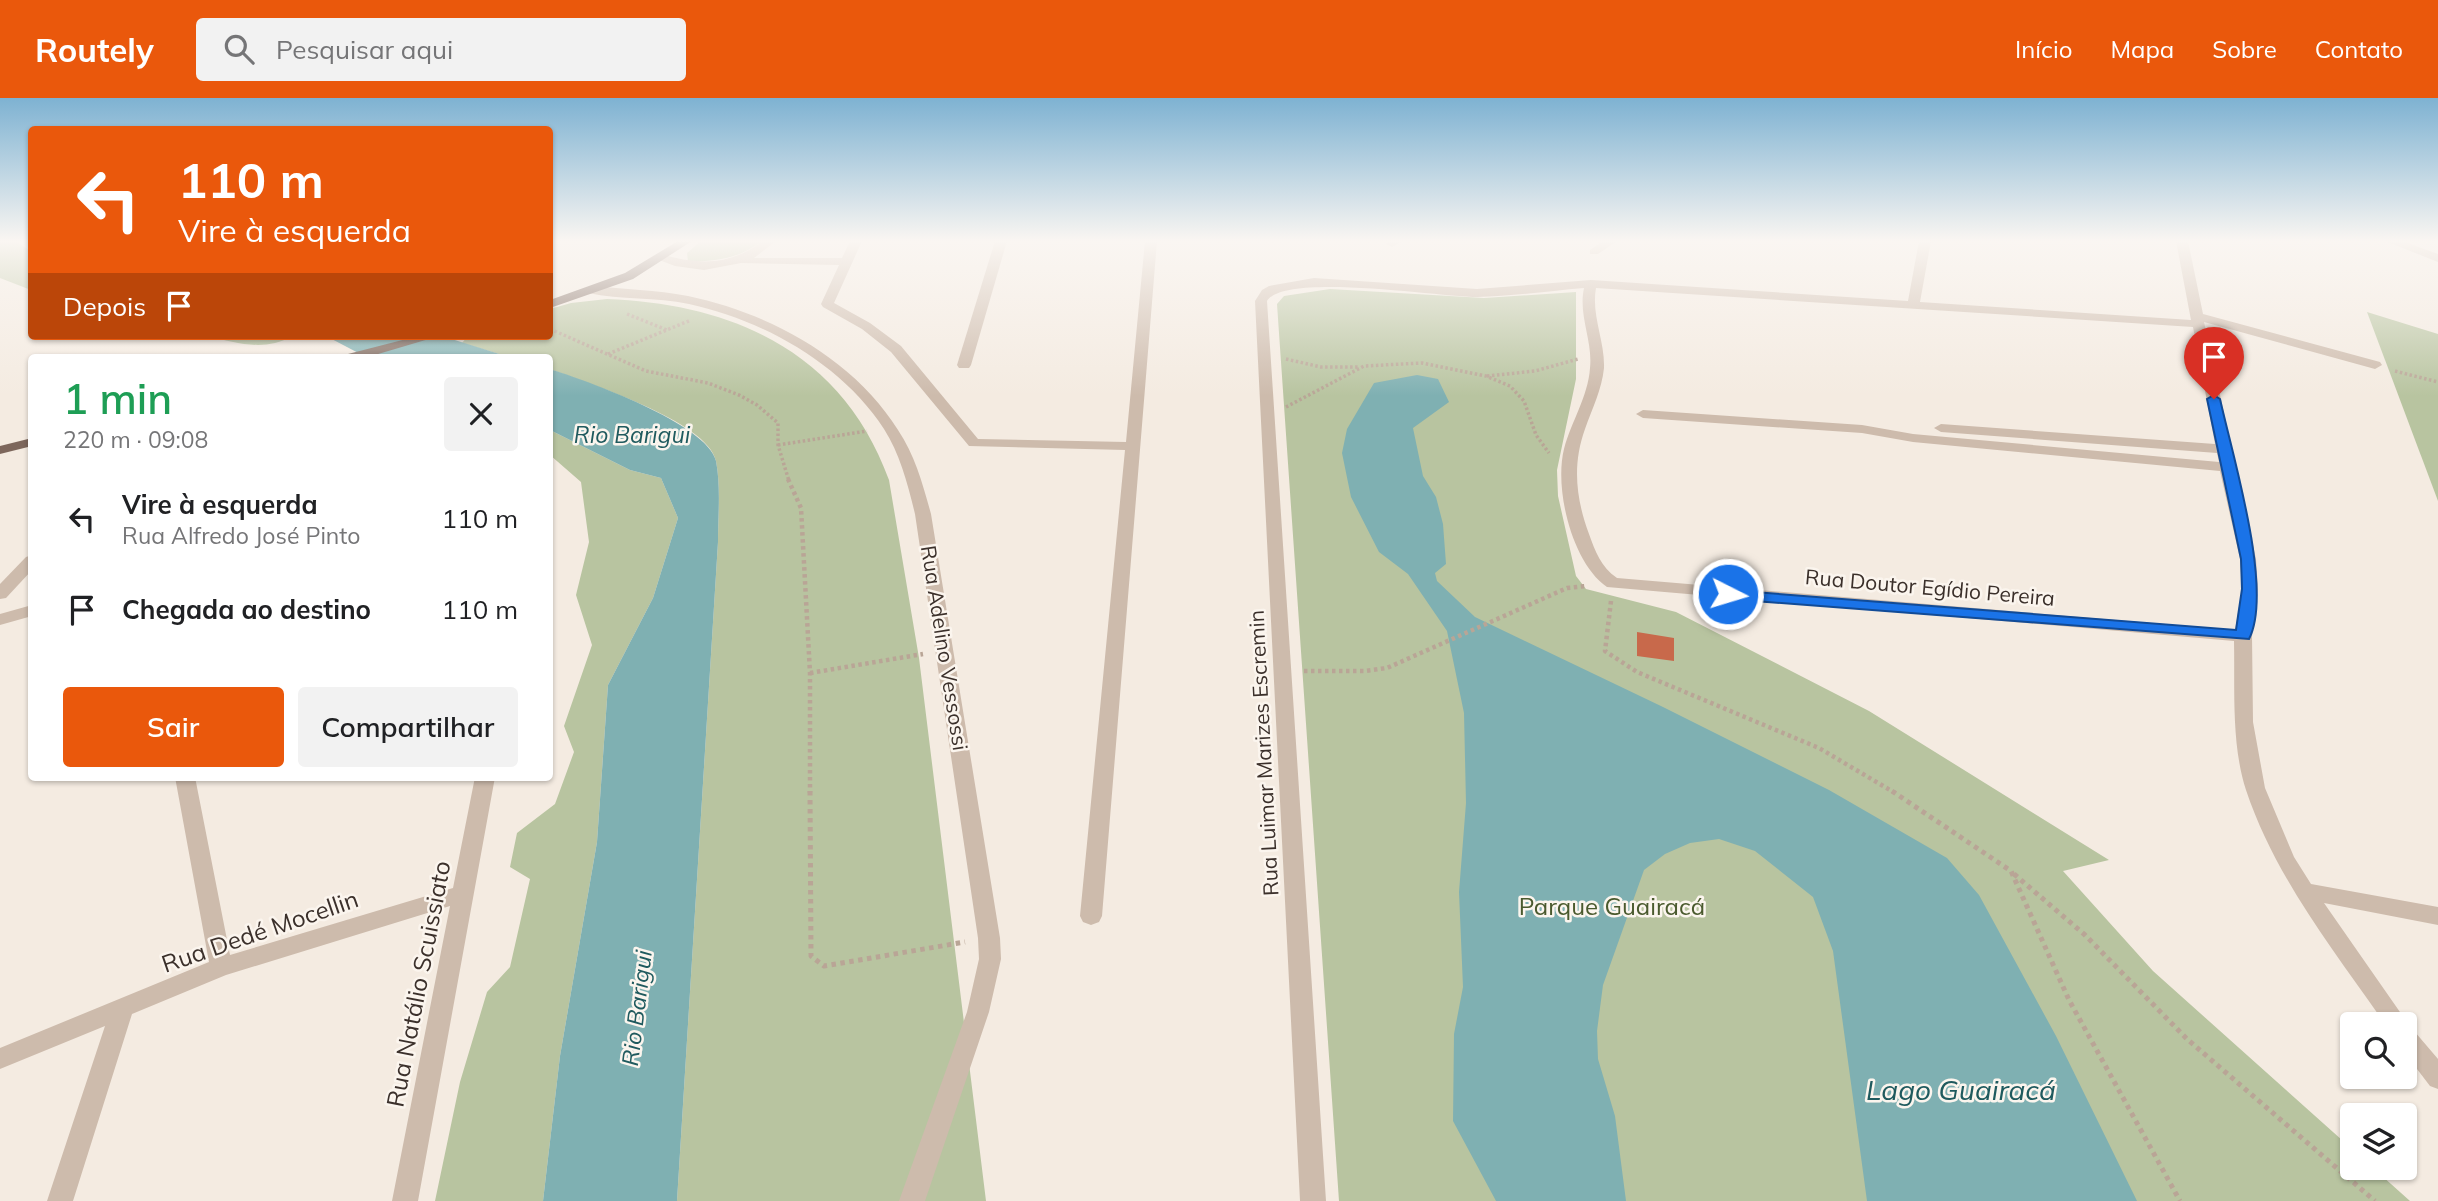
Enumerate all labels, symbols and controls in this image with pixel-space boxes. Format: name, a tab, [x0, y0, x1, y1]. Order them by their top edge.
search box	[196, 18, 686, 81]
text: Routely	[35, 29, 154, 70]
icon: search	[220, 30, 258, 68]
text: Pesquisar aqui	[276, 33, 453, 66]
text: Início	[2015, 34, 2072, 64]
text: Mapa	[2110, 34, 2174, 64]
text: Sobre	[2212, 34, 2277, 64]
text: Contato	[2315, 34, 2403, 64]
text: 110 m	[178, 149, 324, 210]
icon: left	[63, 154, 154, 245]
text: Vire à esquerda	[178, 210, 411, 250]
icon: arrive	[160, 287, 198, 325]
text: Depois	[63, 290, 146, 323]
pin	[2184, 327, 2244, 399]
icon: arrive	[2195, 338, 2233, 376]
text: 1 min	[63, 372, 172, 425]
button: close	[444, 377, 518, 451]
water label: Rio Barigui	[574, 420, 691, 449]
text: 220 m · 09:08	[63, 425, 208, 454]
text: Vire à esquerda	[122, 488, 318, 521]
icon: left	[63, 500, 101, 538]
text: 110 m	[442, 502, 518, 535]
text: Rua Alfredo José Pinto	[122, 521, 360, 550]
street label: Rua Adelino Vessossi	[916, 543, 974, 752]
position arrow	[1691, 557, 1765, 631]
street label: Rua Doutor Egídio Pereira	[1804, 563, 2056, 611]
icon: arrive	[63, 591, 101, 629]
text: Chegada ao destino	[122, 593, 371, 626]
text: 110 m	[442, 593, 518, 626]
street label: Rua Luimar Marizes Escremin	[1243, 610, 1283, 897]
button: Sair	[63, 687, 284, 767]
button: Compartilhar	[298, 687, 518, 767]
street label: Rua Natálio Scuissiato	[379, 858, 457, 1109]
street label: Rua Dedé Mocellin	[157, 883, 362, 979]
park label: Parque Guairacá	[1519, 891, 1705, 921]
water label: Rio Barigui	[615, 948, 658, 1067]
map controls	[2340, 1012, 2417, 1180]
button: search	[2340, 1012, 2417, 1089]
water label: Lago Guairacá	[1866, 1072, 2056, 1107]
button: layers	[2340, 1103, 2417, 1180]

